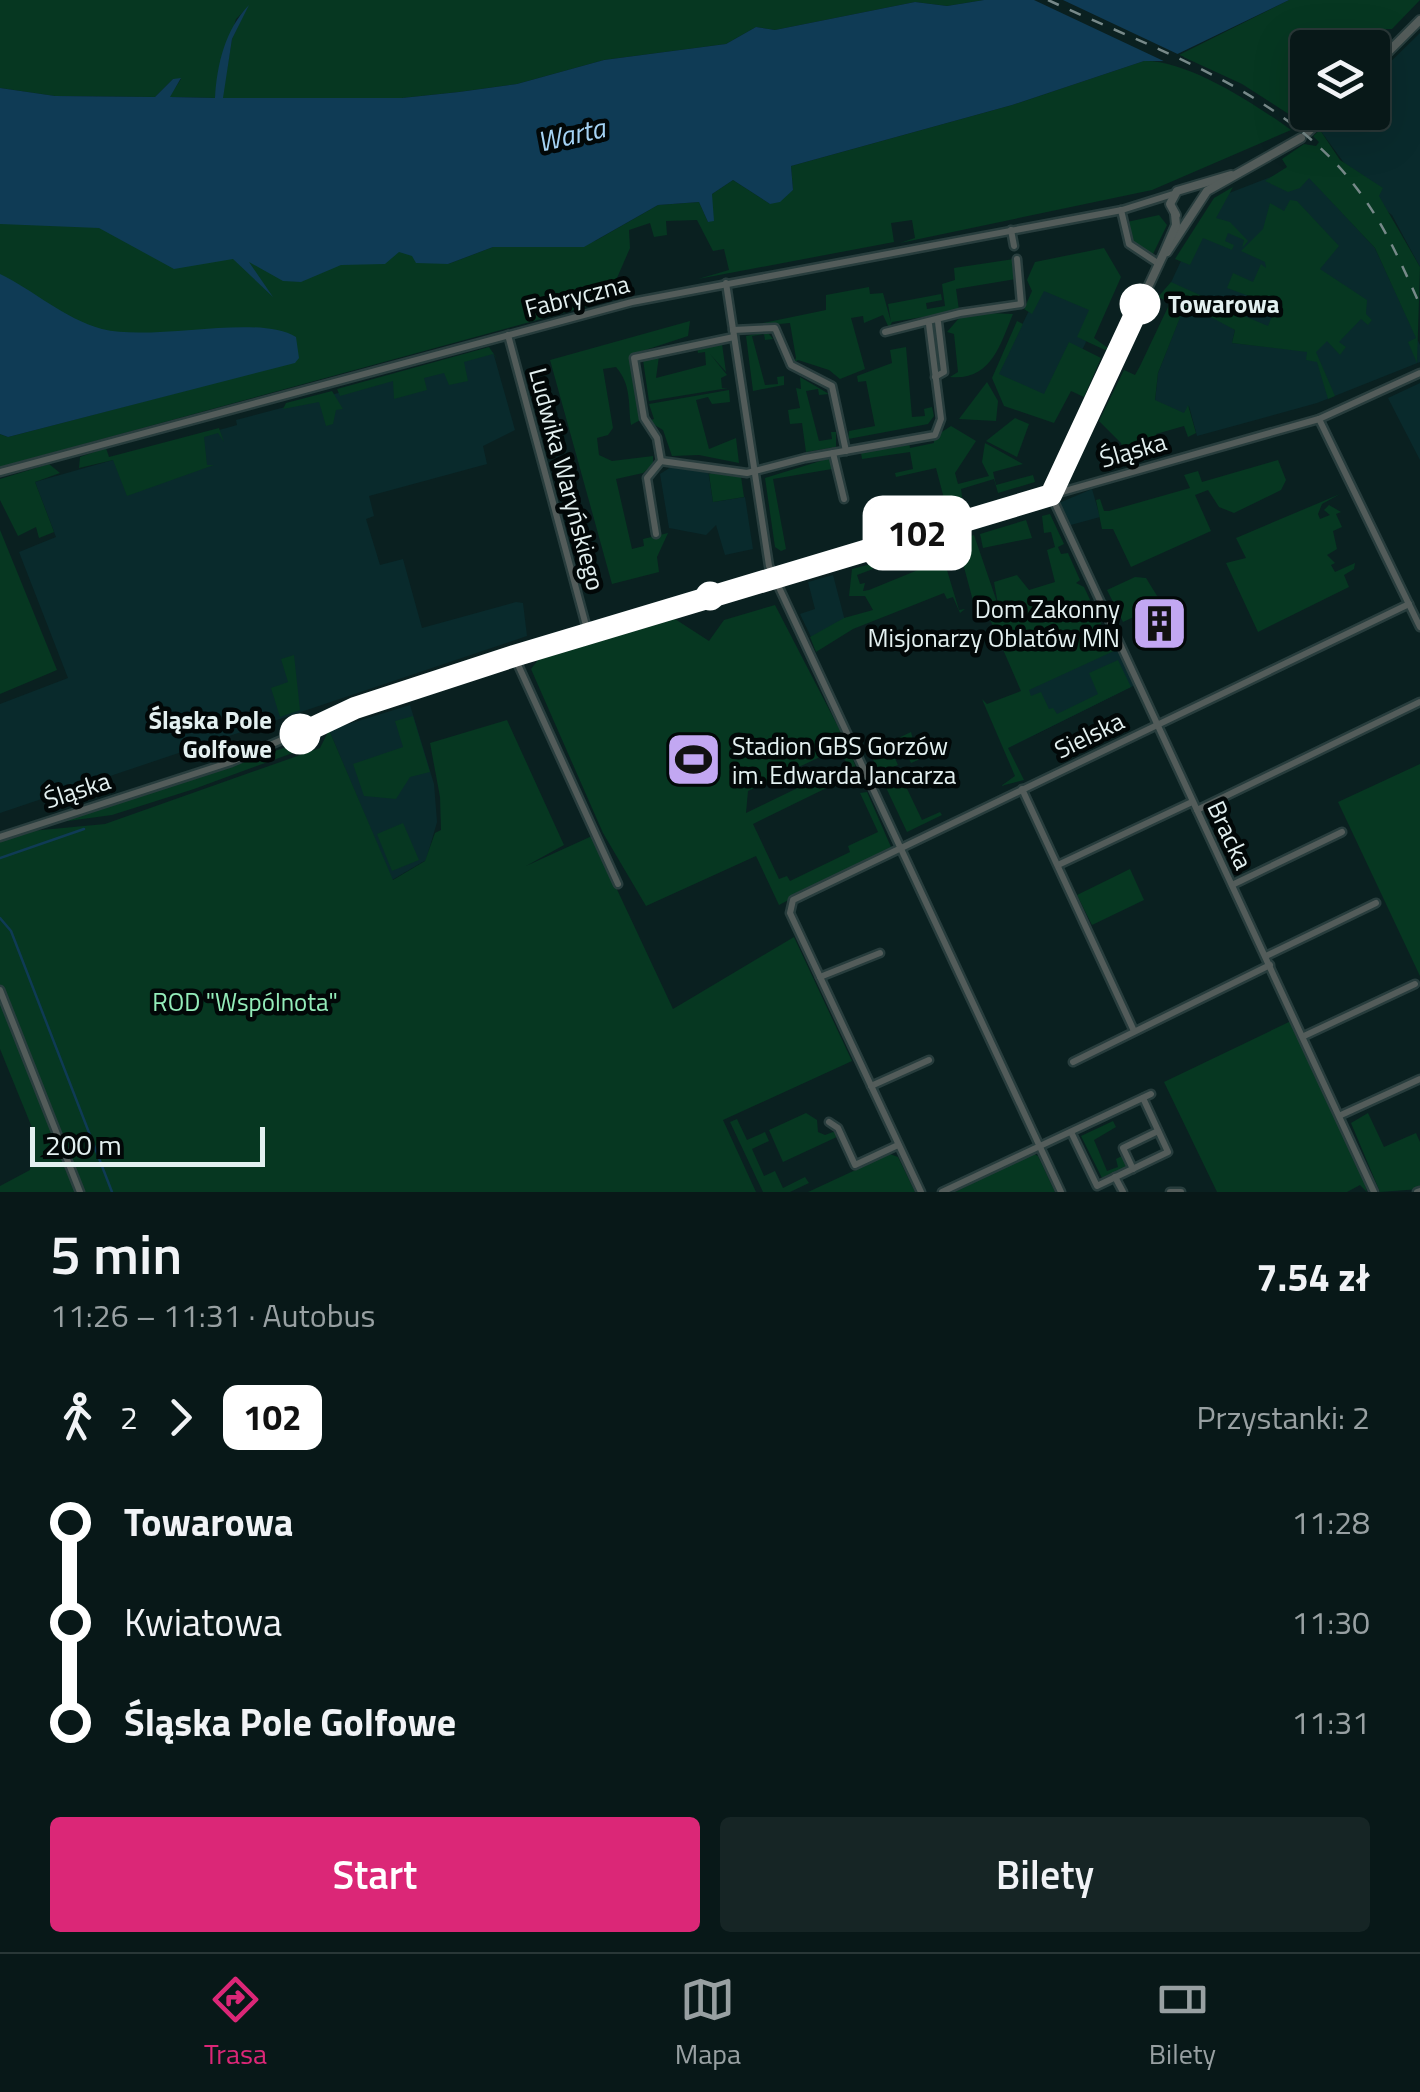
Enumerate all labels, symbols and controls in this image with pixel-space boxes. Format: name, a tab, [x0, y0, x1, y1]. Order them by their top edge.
map controls	[1290, 30, 1390, 130]
button: layers	[1290, 30, 1390, 130]
water label: Warta	[533, 105, 611, 163]
street label: Fabryczna	[521, 265, 634, 327]
marker: Towarowa	[1121, 285, 1159, 323]
place label: Towarowa	[1168, 285, 1279, 323]
street label: Ludwika Waryńskiego	[519, 363, 615, 595]
street label: Śląska	[1095, 422, 1171, 478]
line badge: 102	[860, 500, 974, 566]
text: 102	[888, 506, 946, 560]
unlabelled marker	[697, 583, 723, 609]
place label: Dom Zakonny Misjonarzy Oblatów MN	[867, 590, 1120, 657]
building icon: Dom Zakonny Misjonarzy Oblatów MN	[1129, 593, 1189, 653]
place label: Śląska Pole Golfowe	[148, 701, 272, 768]
street label: Sielska	[1048, 702, 1131, 768]
marker: Śląska Pole Golfowe	[281, 715, 319, 753]
place label: Stadion GBS Gorzów im. Edwarda Jancarza	[732, 727, 957, 794]
sports icon: Stadion GBS Gorzów im. Edwarda Jancarza	[663, 730, 723, 790]
street label: Śląska	[39, 761, 116, 819]
street label: Bracka	[1198, 794, 1263, 876]
park label: ROD "Wspólnota"	[152, 983, 338, 1021]
scale bar	[30, 1122, 265, 1166]
text: 200 m	[45, 1123, 122, 1166]
text: 5 min	[50, 1212, 182, 1295]
text: 7.54 zł	[1256, 1248, 1370, 1306]
text: 11:26 – 11:31 · Autobus	[50, 1291, 375, 1339]
icon: walk	[50, 1390, 105, 1445]
icon: forward	[153, 1390, 208, 1445]
text: 102	[243, 1390, 302, 1444]
text: 2	[120, 1393, 138, 1441]
text: Przystanki: 2	[1197, 1393, 1370, 1441]
text: Towarowa	[124, 1493, 293, 1551]
text: 11:28	[1291, 1498, 1370, 1546]
text: Kwiatowa	[124, 1593, 282, 1651]
text: 11:30	[1291, 1598, 1370, 1646]
text: Śląska Pole Golfowe	[124, 1693, 456, 1751]
text: 11:31	[1291, 1698, 1370, 1746]
button: Start	[50, 1817, 700, 1932]
button: Bilety	[720, 1817, 1370, 1932]
tab: Trasa	[204, 1972, 267, 2075]
tab: Mapa	[675, 1972, 741, 2075]
tab: Bilety	[1149, 1972, 1216, 2075]

